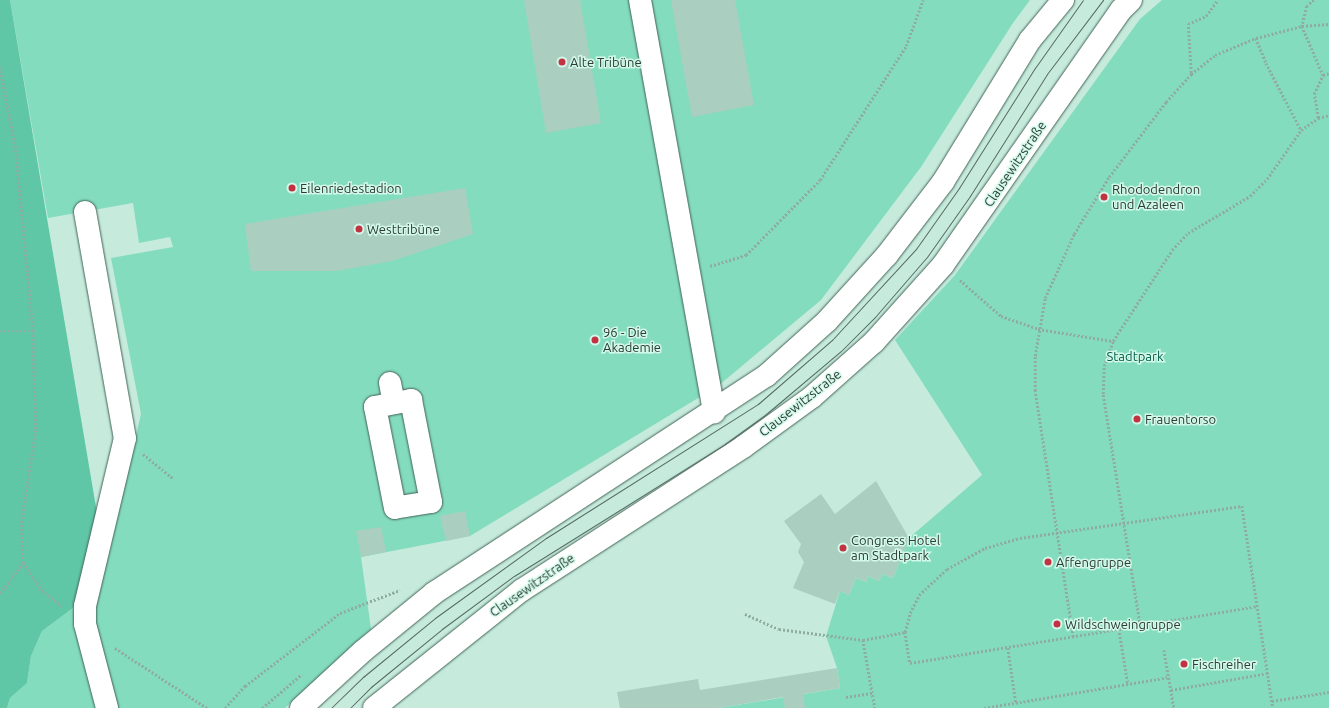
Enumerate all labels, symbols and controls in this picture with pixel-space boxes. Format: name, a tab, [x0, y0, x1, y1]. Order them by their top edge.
place label: Alte Tribüne	[570, 54, 642, 70]
marker: Alte Tribüne	[557, 57, 567, 67]
street label: Clausewitzstraße	[981, 118, 1049, 210]
place label: Eilenriedestadion	[300, 180, 402, 196]
place label: Rhododendron und Azaleen	[1112, 182, 1200, 213]
marker: Eilenriedestadion	[287, 183, 297, 193]
marker: Rhododendron und Azaleen	[1099, 192, 1109, 202]
place label: Westtribüne	[367, 221, 440, 237]
marker: Westtribüne	[354, 224, 364, 234]
place label: 96 - Die Akademie	[603, 325, 661, 356]
marker: 96 - Die Akademie	[590, 335, 600, 345]
park label: Stadtpark	[1106, 348, 1164, 364]
street label: Clausewitzstraße	[756, 366, 844, 440]
place label: Frauentorso	[1145, 411, 1216, 427]
marker: Frauentorso	[1132, 414, 1142, 424]
place label: Congress Hotel am Stadtpark	[851, 533, 940, 564]
marker: Congress Hotel am Stadtpark	[838, 543, 848, 553]
street label: Clausewitzstraße	[487, 550, 577, 620]
place label: Affengruppe	[1056, 554, 1131, 570]
marker: Affengruppe	[1043, 557, 1053, 567]
place label: Wildschweingruppe	[1065, 616, 1181, 632]
marker: Wildschweingruppe	[1052, 619, 1062, 629]
place label: Fischreiher	[1192, 656, 1256, 672]
marker: Fischreiher	[1179, 659, 1189, 669]

